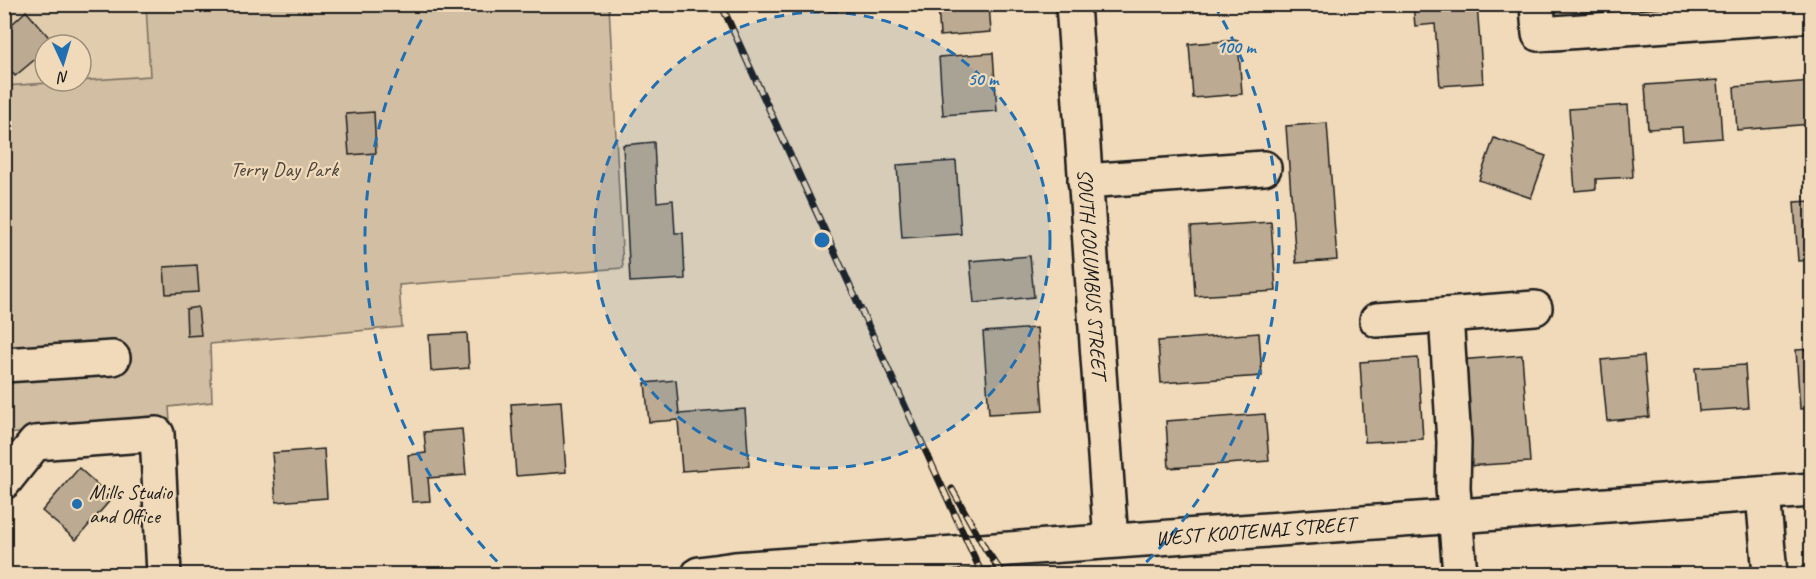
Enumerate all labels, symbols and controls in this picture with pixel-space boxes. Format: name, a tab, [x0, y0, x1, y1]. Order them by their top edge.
north arrow	[33, 33, 93, 93]
text: 100 m	[1217, 36, 1257, 58]
text: N	[55, 67, 70, 88]
text: 50 m	[968, 68, 1000, 90]
park label: Terry Day Park	[230, 156, 339, 182]
street label: SOUTH COLUMBUS STREET	[1072, 168, 1113, 384]
centre of rings	[812, 230, 832, 250]
place label: Mills Studio and Office	[89, 479, 174, 529]
marker: Mills Studio and Office	[70, 497, 84, 511]
street label: WEST KOOTENAI STREET	[1155, 510, 1360, 551]

